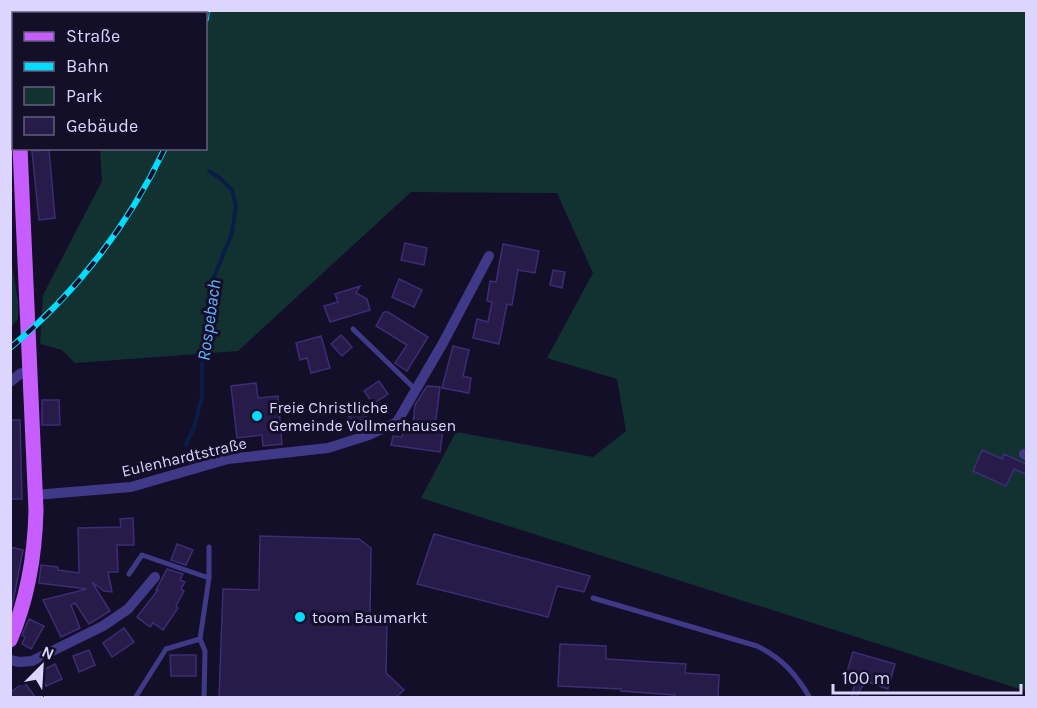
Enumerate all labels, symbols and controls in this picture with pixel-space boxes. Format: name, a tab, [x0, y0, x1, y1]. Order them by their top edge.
legend	[12, 12, 207, 150]
text: Straße	[66, 25, 120, 47]
text: Bahn	[66, 55, 109, 77]
text: Park	[66, 85, 103, 107]
text: Gebäude	[66, 115, 138, 137]
water label: Rospebach	[192, 278, 226, 362]
place label: Freie Christliche Gemeinde Vollmerhausen	[269, 398, 456, 435]
marker: Freie Christliche Gemeinde Vollmerhausen	[250, 409, 264, 423]
street label: Eulenhardtstraße	[120, 433, 248, 481]
place label: toom Baumarkt	[312, 608, 427, 627]
marker: toom Baumarkt	[293, 610, 307, 624]
north arrow	[12, 636, 72, 696]
text: N	[39, 642, 57, 664]
scale bar	[833, 657, 1020, 695]
text: 100 m	[842, 667, 890, 689]

